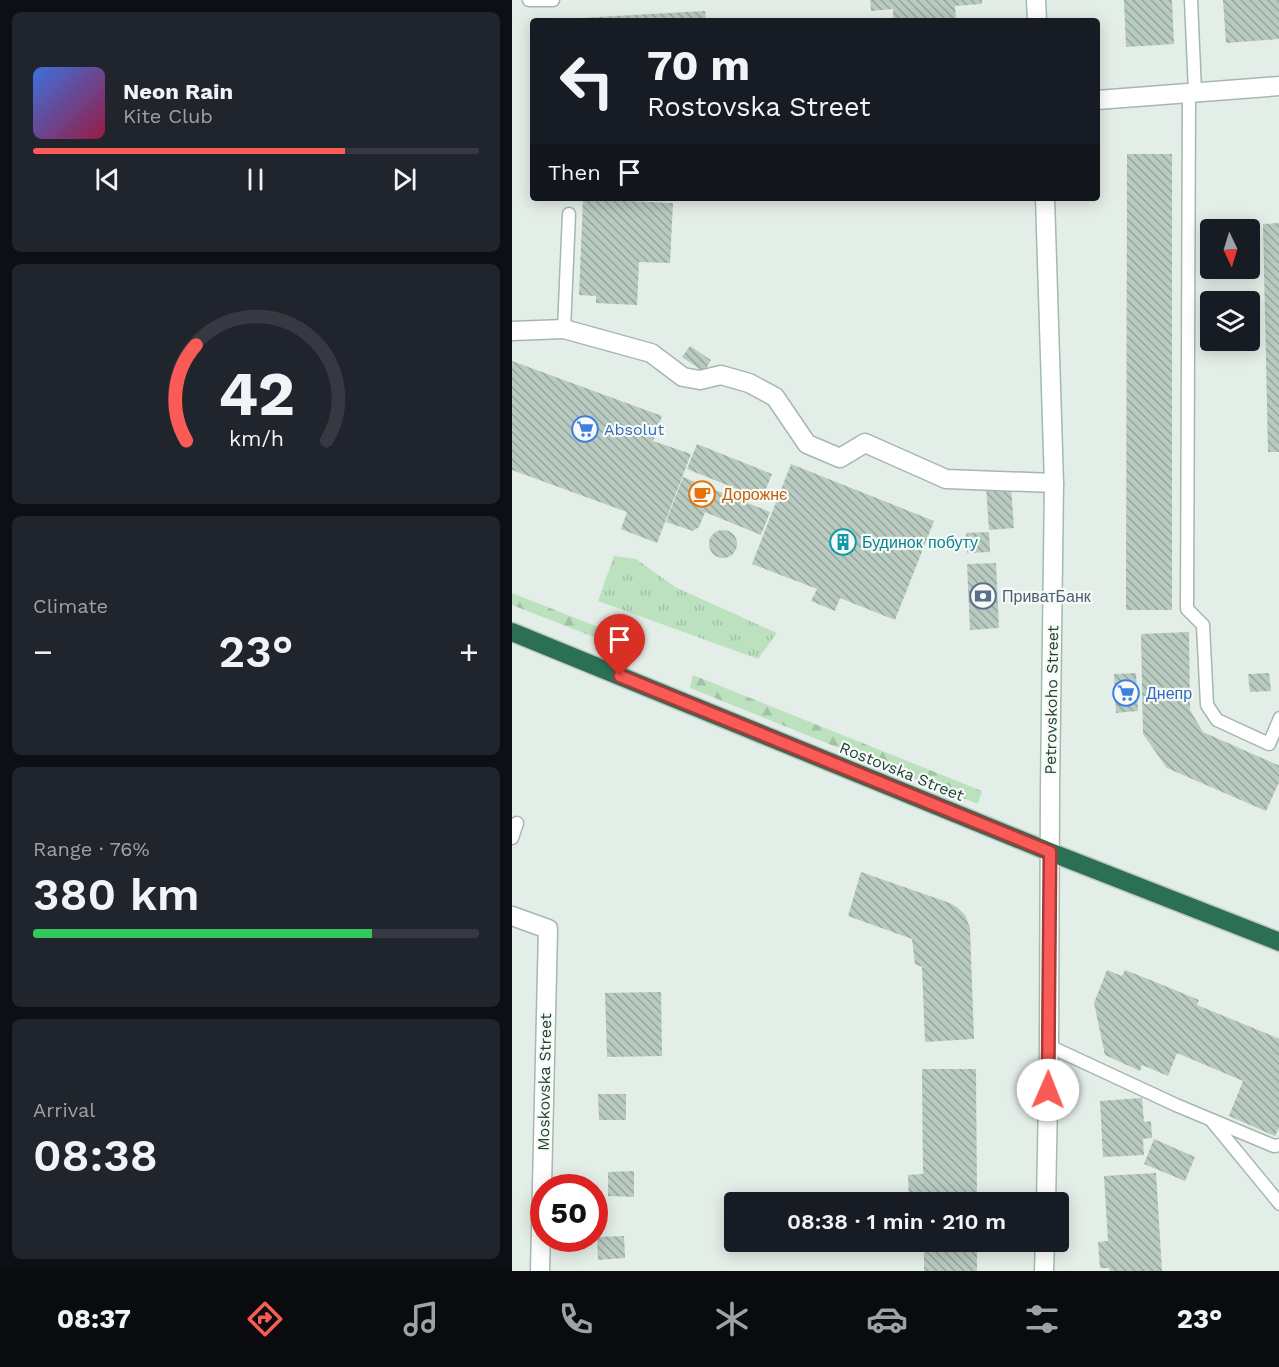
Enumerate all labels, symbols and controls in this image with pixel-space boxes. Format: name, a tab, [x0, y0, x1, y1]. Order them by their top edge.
text: 70 m	[647, 41, 750, 90]
icon: left	[548, 42, 626, 120]
text: Neon Rain	[123, 79, 233, 104]
text: Rostovska Street	[647, 91, 871, 123]
text: Kite Club	[123, 104, 213, 128]
icon: arrive	[613, 156, 646, 189]
text: Then	[548, 160, 601, 185]
icon: previous	[91, 163, 124, 196]
icon: pause	[239, 163, 272, 196]
icon: next	[388, 163, 421, 196]
north arrow	[1200, 219, 1260, 279]
map controls	[1200, 219, 1260, 351]
button: layers	[1200, 291, 1260, 351]
text: 42	[218, 357, 294, 430]
supermarket icon: Absolut	[570, 414, 600, 444]
place label: Absolut	[604, 420, 664, 439]
text: km/h	[228, 426, 284, 451]
cafe icon: Дорожнє	[687, 479, 717, 509]
place label: Дорожнє	[722, 485, 787, 504]
building icon: Будинок побуту	[828, 527, 858, 557]
place label: Будинок побуту	[862, 533, 978, 552]
bank icon: ПриватБанк	[968, 581, 998, 611]
place label: ПриватБанк	[1002, 587, 1092, 606]
text: Climate	[33, 594, 108, 618]
pin	[594, 614, 645, 676]
icon: arrive	[603, 623, 636, 656]
text: 23°	[219, 625, 293, 678]
street label: Petrovskoho Street	[1041, 625, 1062, 775]
text: −	[33, 632, 53, 671]
text: +	[459, 632, 479, 671]
supermarket icon: Днепр	[1111, 678, 1141, 708]
place label: Днепр	[1146, 684, 1192, 703]
street label: Rostovska Street	[837, 738, 967, 805]
text: Range · 76%	[33, 837, 150, 861]
text: 380 km	[33, 868, 200, 921]
street label: Moskovska Street	[534, 1013, 555, 1151]
position arrow	[1016, 1058, 1080, 1122]
text: Arrival	[33, 1098, 95, 1122]
text: 08:38	[33, 1129, 158, 1182]
speed limit sign: 50	[530, 1174, 608, 1252]
text: 08:38 · 1 min · 210 m	[787, 1209, 1006, 1234]
icon: directions	[244, 1298, 286, 1340]
icon: music	[400, 1298, 442, 1340]
icon: phone	[555, 1298, 597, 1340]
icon: climate	[711, 1298, 753, 1340]
icon: car	[866, 1298, 908, 1340]
icon: filters	[1021, 1298, 1063, 1340]
text: 08:37	[57, 1303, 131, 1335]
text: 23°	[1177, 1303, 1222, 1335]

